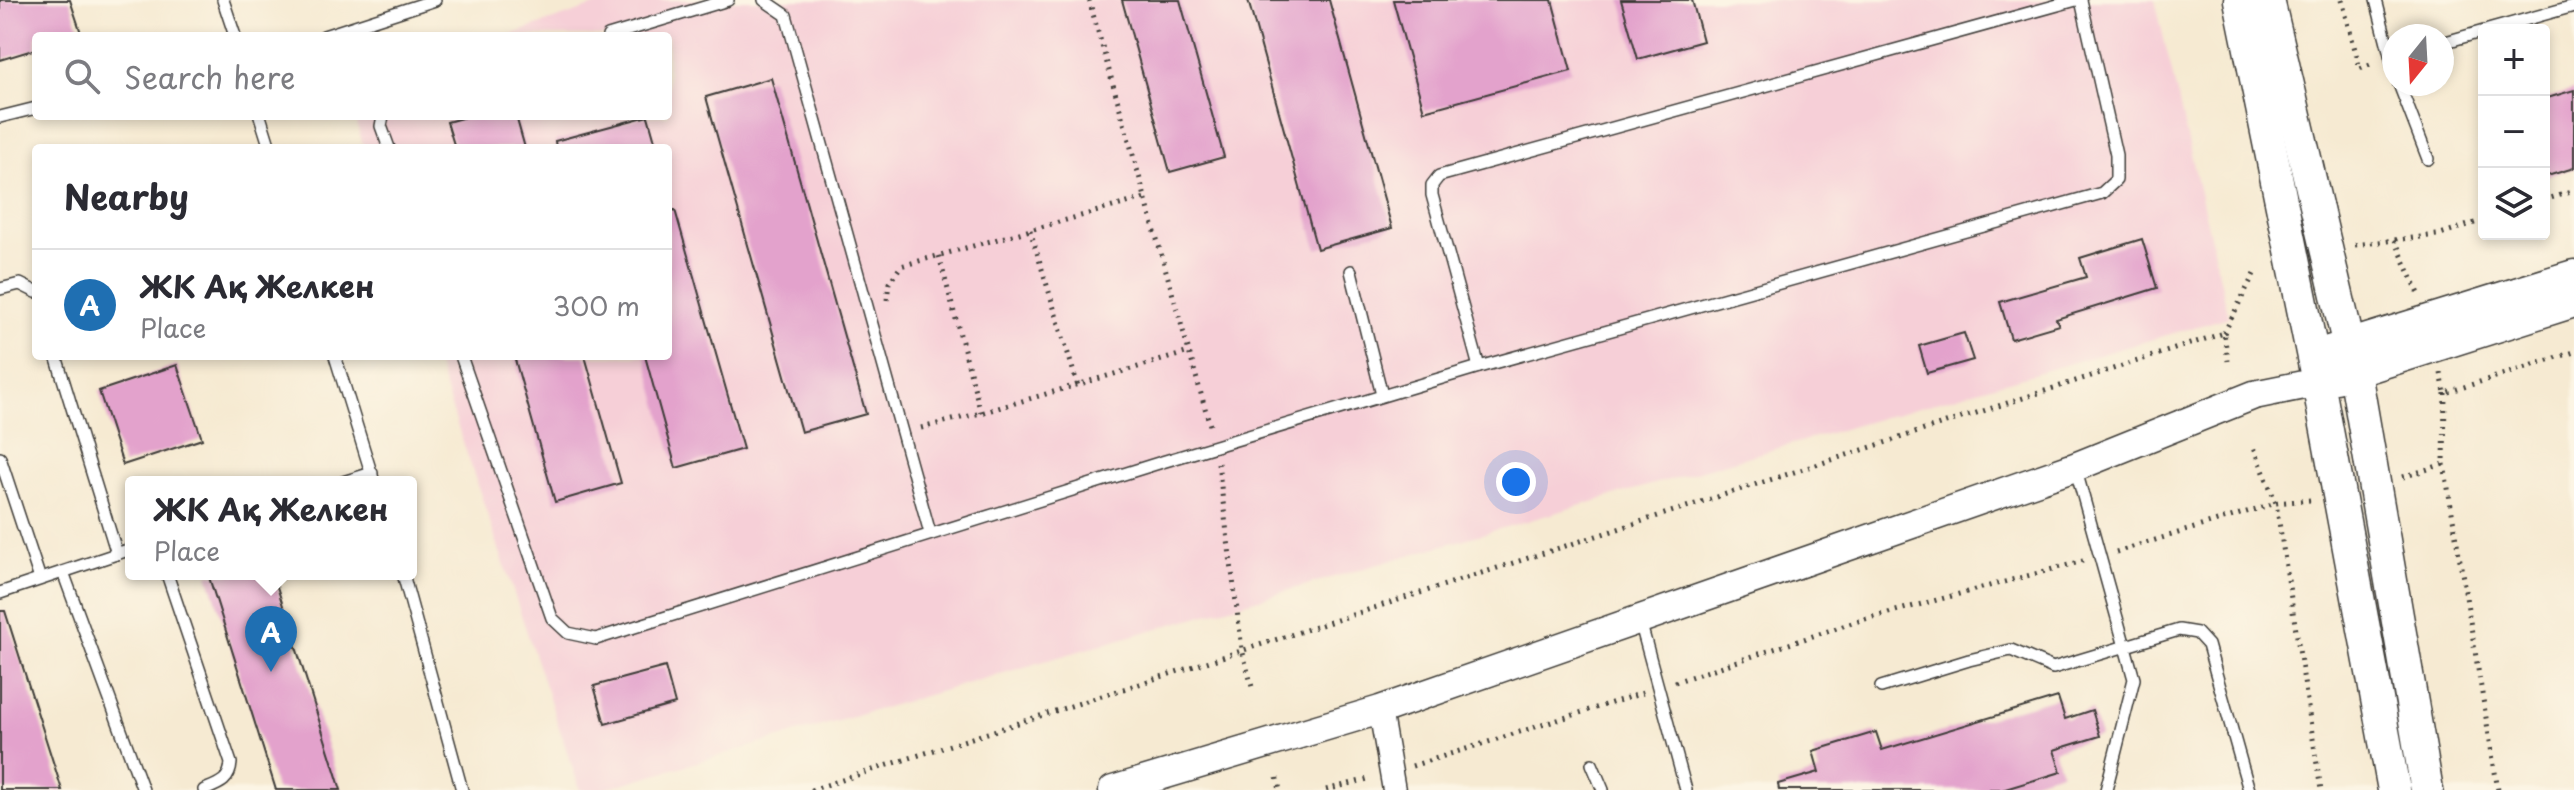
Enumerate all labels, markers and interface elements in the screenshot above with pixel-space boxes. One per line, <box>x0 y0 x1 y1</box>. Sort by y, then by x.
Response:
north arrow <box>2382 24 2454 96</box>
map controls <box>2478 24 2550 240</box>
button: + <box>2478 24 2550 96</box>
search box <box>32 32 672 120</box>
icon: search <box>60 54 104 98</box>
text: Search here <box>124 54 296 99</box>
button: − <box>2478 96 2550 168</box>
button: layers <box>2478 168 2550 240</box>
text: Nearby <box>64 170 189 222</box>
text: ЖК Ақ Желкен <box>140 263 375 308</box>
text: A <box>80 286 100 325</box>
text: 300 m <box>553 286 640 325</box>
text: Place <box>140 308 206 347</box>
your location <box>1496 462 1536 502</box>
popup <box>125 476 417 580</box>
text: ЖК Ақ Желкен <box>154 486 388 531</box>
text: Place <box>154 531 220 570</box>
pin: A <box>245 606 297 672</box>

